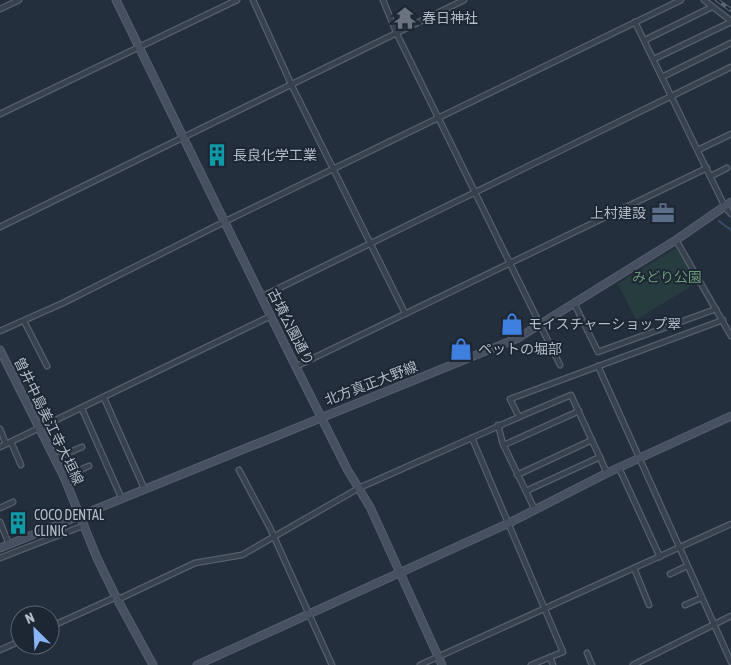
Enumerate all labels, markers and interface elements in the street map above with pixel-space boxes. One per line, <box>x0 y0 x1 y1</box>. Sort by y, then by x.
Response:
temple icon: 春日神社 <box>392 5 418 31</box>
place label: 春日神社 <box>422 10 478 26</box>
building icon: 長良化学工業 <box>204 142 230 168</box>
place label: 長良化学工業 <box>233 147 317 163</box>
office icon: 上村建設 <box>650 200 676 226</box>
place label: 上村建設 <box>590 205 646 221</box>
park label: みどり公園 <box>632 269 702 285</box>
street label: 古墳公園通り <box>265 286 317 368</box>
shop icon: モイスチャーショップ翠 <box>499 311 525 337</box>
place label: モイスチャーショップ翠 <box>528 316 681 332</box>
shop icon: ペットの堀部 <box>448 336 474 362</box>
place label: ペットの堀部 <box>478 341 562 357</box>
street label: 曽井中島美江寺大垣線 <box>11 355 87 487</box>
street label: 北方真正大野線 <box>322 358 420 408</box>
place label: COCO DENTAL CLINIC <box>34 507 105 539</box>
building icon: COCO DENTAL CLINIC <box>5 510 31 536</box>
north arrow <box>10 605 60 655</box>
text: N <box>23 609 37 627</box>

